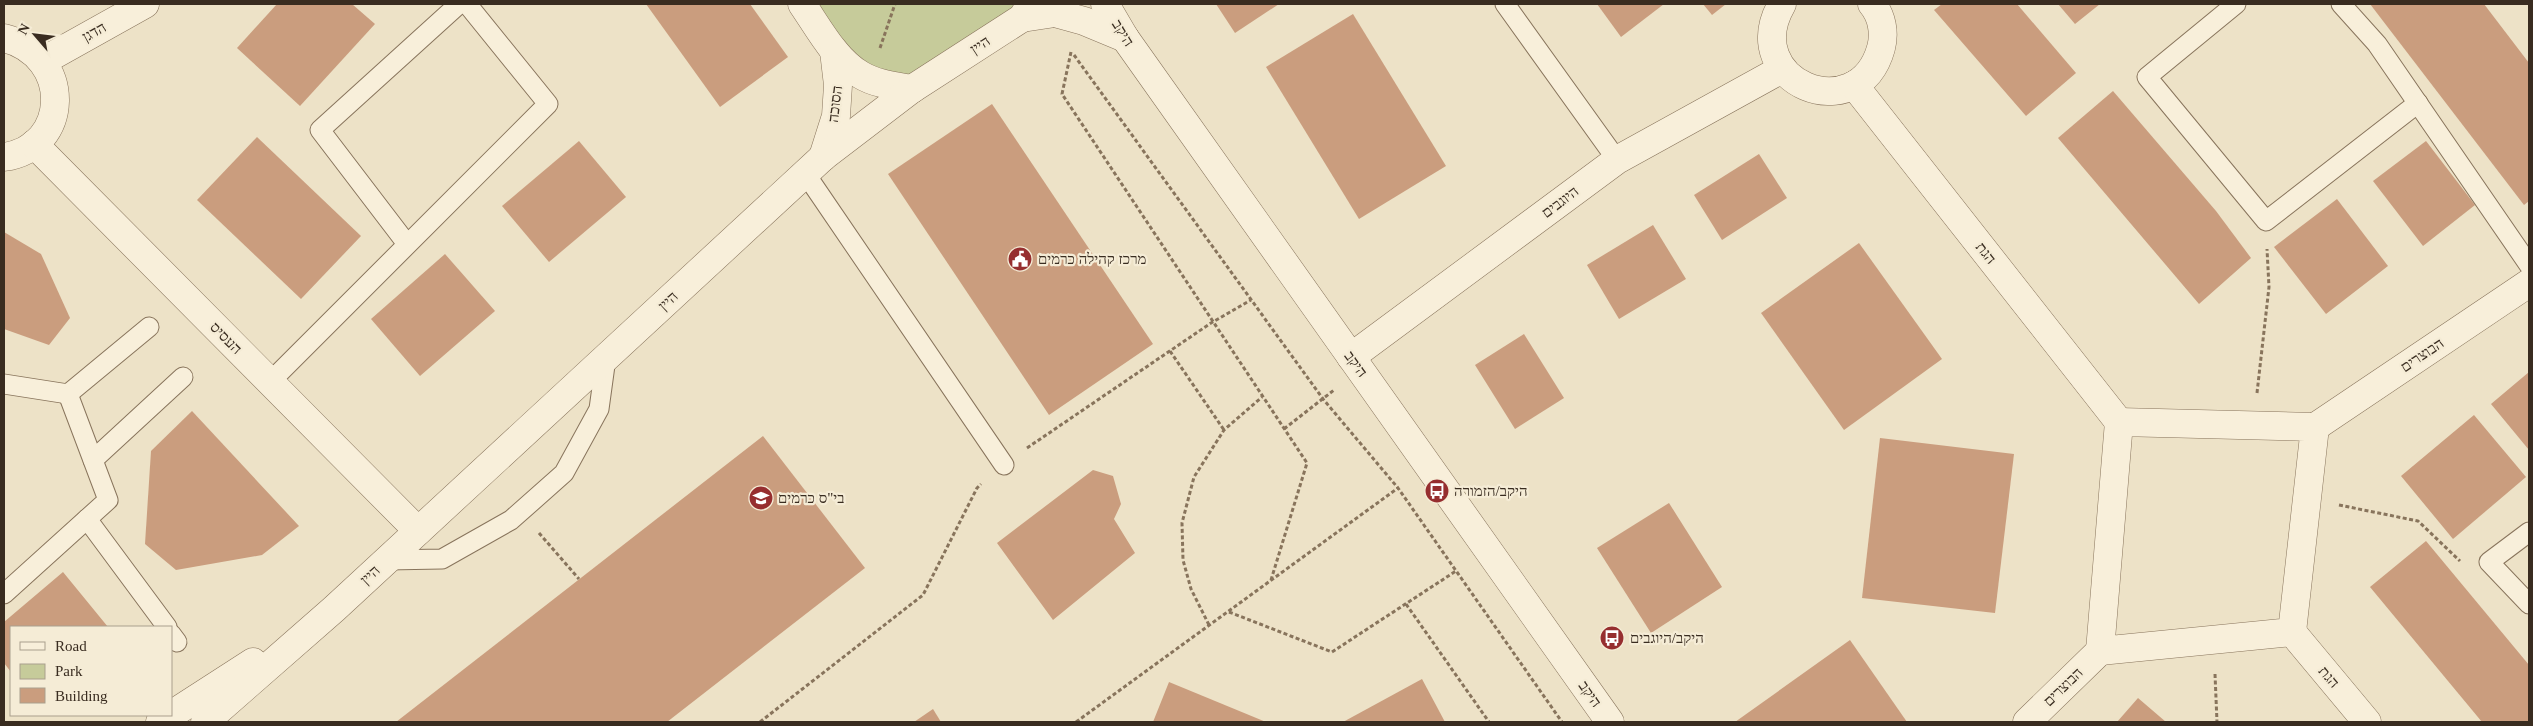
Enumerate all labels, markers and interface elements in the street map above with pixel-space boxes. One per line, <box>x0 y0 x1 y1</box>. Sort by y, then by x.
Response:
north arrow <box>10 10 60 60</box>
street label: היקב <box>1109 17 1137 49</box>
street label: הדגן <box>79 19 109 45</box>
text: N <box>15 21 33 37</box>
street label: היין <box>967 33 993 57</box>
street label: הסוכה <box>825 85 845 123</box>
street label: היוגבים <box>1538 183 1582 221</box>
street label: הגת <box>1973 239 1999 267</box>
public building icon: מרכז קהילה כרמים <box>1007 246 1033 272</box>
place label: מרכז קהילה כרמים <box>1038 251 1146 267</box>
street label: היין <box>655 288 681 314</box>
street label: העסיס <box>207 319 245 357</box>
street label: הבוצרים <box>2398 335 2446 375</box>
street label: היקב <box>1341 348 1371 380</box>
bus stop icon: היקב/הזמורה <box>1424 478 1450 504</box>
place label: היקב/הזמורה <box>1454 483 1528 499</box>
school or university icon: בי"ס כרמים <box>748 485 774 511</box>
place label: בי"ס כרמים <box>778 490 844 506</box>
street label: היין <box>357 562 383 588</box>
bus stop icon: היקב/היוגבים <box>1599 625 1625 651</box>
legend <box>10 626 172 716</box>
place label: היקב/היוגבים <box>1630 630 1704 646</box>
text: Road <box>55 638 87 654</box>
text: Park <box>55 663 83 679</box>
street label: הגת <box>2316 663 2342 691</box>
street label: הבוצרים <box>2040 664 2086 710</box>
street label: היקב <box>1575 678 1605 710</box>
text: Building <box>55 688 108 704</box>

